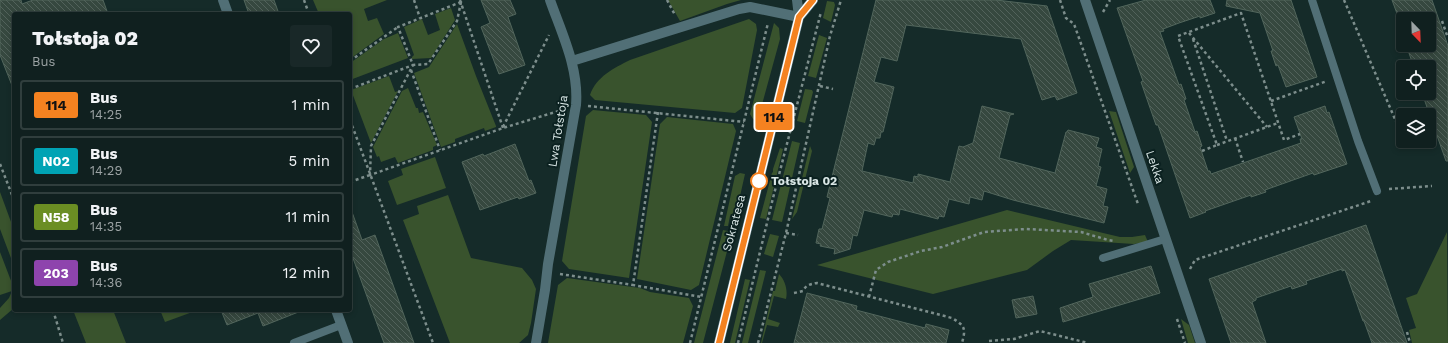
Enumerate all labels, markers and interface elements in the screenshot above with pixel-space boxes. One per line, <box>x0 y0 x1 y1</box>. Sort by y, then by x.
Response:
north arrow <box>1396 12 1436 52</box>
map controls <box>1396 12 1436 148</box>
button: heart <box>290 25 332 67</box>
text: Tołstoja 02 <box>32 27 138 50</box>
text: Bus <box>32 54 55 69</box>
button: locate <box>1396 60 1436 100</box>
text: Bus <box>90 89 118 107</box>
street label: Lwa Tołstoja <box>545 94 571 168</box>
text: 1 min <box>291 96 330 114</box>
text: 114 <box>45 97 67 113</box>
line badge: 114 <box>751 104 797 130</box>
text: 14:25 <box>90 107 122 122</box>
button: layers <box>1396 108 1436 148</box>
text: 114 <box>763 109 785 125</box>
text: Bus <box>90 145 118 163</box>
street label: Lekka <box>1143 149 1167 186</box>
text: 5 min <box>289 152 330 170</box>
text: N02 <box>42 153 70 169</box>
text: 14:29 <box>90 163 122 178</box>
marker: Tołstoja 02 <box>750 172 768 190</box>
place label: Tołstoja 02 <box>771 174 837 188</box>
street label: Sokratesa <box>720 193 748 253</box>
text: Bus <box>90 201 118 219</box>
text: 11 min <box>286 208 330 226</box>
text: N58 <box>42 209 70 225</box>
text: 14:35 <box>90 219 122 234</box>
text: Bus <box>90 257 118 275</box>
text: 12 min <box>283 264 330 282</box>
text: 203 <box>43 265 69 281</box>
text: 14:36 <box>90 275 122 290</box>

